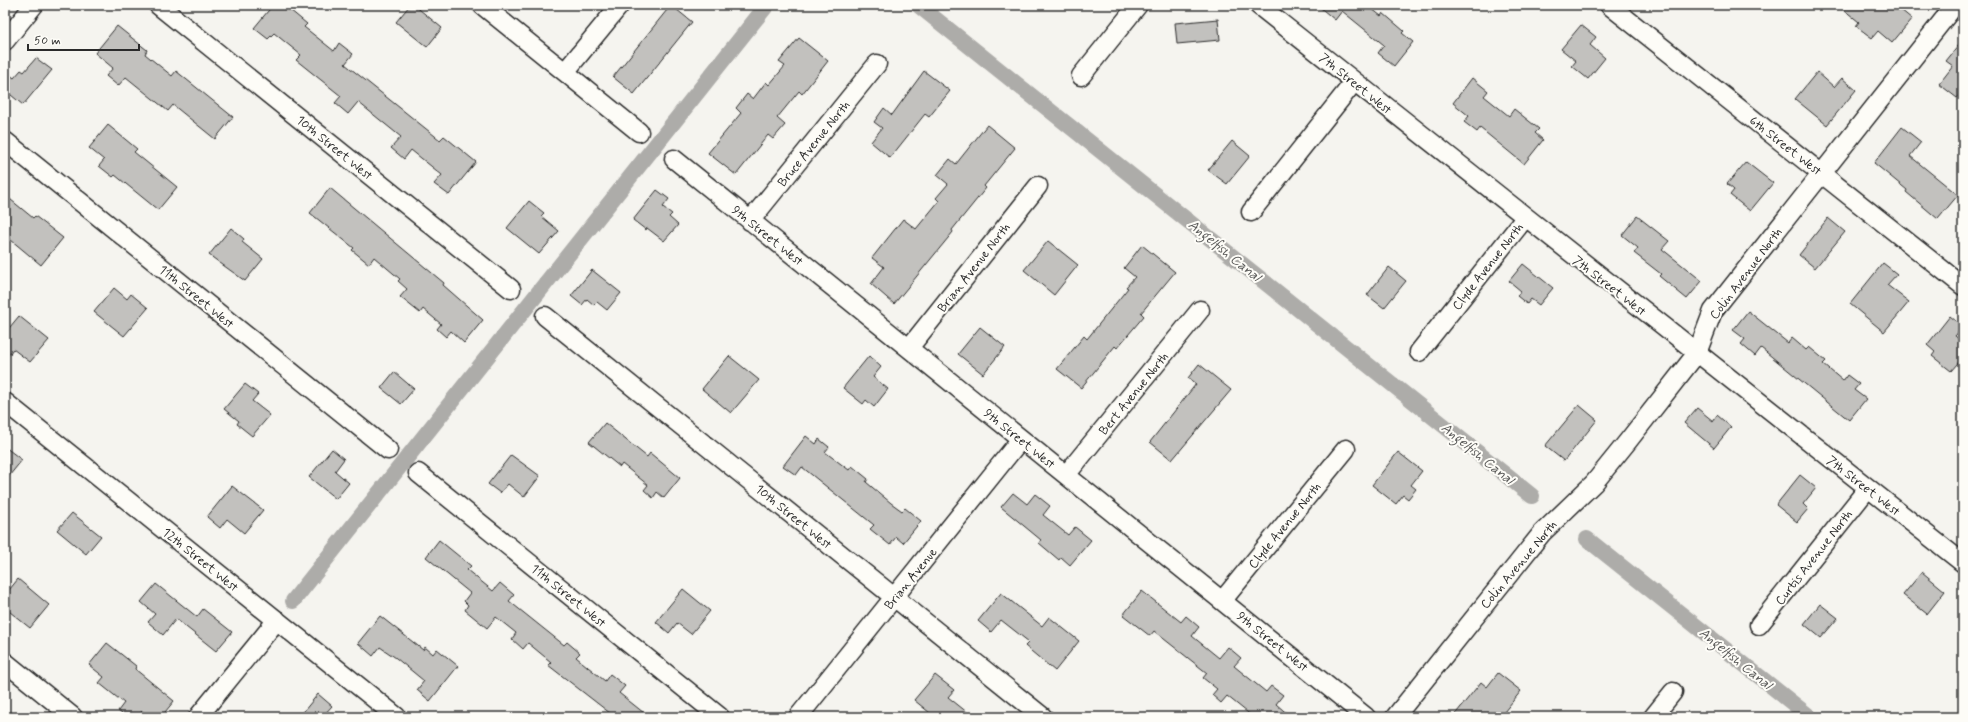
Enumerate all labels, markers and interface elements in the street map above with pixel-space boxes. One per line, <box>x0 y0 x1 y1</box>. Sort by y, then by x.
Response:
scale bar <box>28 26 139 52</box>
text: 50 m <box>34 33 61 49</box>
street label: 7th Street West <box>1315 50 1395 119</box>
street label: Bruce Avenue North <box>774 97 854 191</box>
street label: 10th Street West <box>292 112 376 184</box>
street label: 6th Street West <box>1745 113 1825 180</box>
street label: 9th Street West <box>728 202 806 270</box>
water label: Angelfish Canal <box>1183 216 1266 289</box>
street label: Brian Avenue North <box>934 220 1014 316</box>
street label: Clyde Avenue North <box>1449 220 1528 314</box>
street label: Colin Avenue North <box>1706 225 1786 323</box>
street label: 7th Street West <box>1569 252 1649 320</box>
street label: 11th Street West <box>155 262 237 333</box>
street label: Bert Avenue North <box>1095 349 1173 439</box>
street label: 9th Street West <box>980 405 1058 473</box>
water label: Angelfish Canal <box>1436 419 1519 492</box>
street label: 7th Street West <box>1823 452 1903 520</box>
street label: Clyde Avenue North <box>1245 479 1325 573</box>
street label: 10th Street West <box>751 481 835 553</box>
street label: Curtis Avenue North <box>1772 507 1857 609</box>
street label: Colin Avenue North <box>1477 517 1561 613</box>
street label: 12th Street West <box>158 524 242 596</box>
street label: Brian Avenue <box>881 544 941 613</box>
street label: 11th Street West <box>527 561 609 632</box>
street label: 9th Street West <box>1233 608 1311 676</box>
water label: Angelfish Canal <box>1694 624 1777 697</box>

